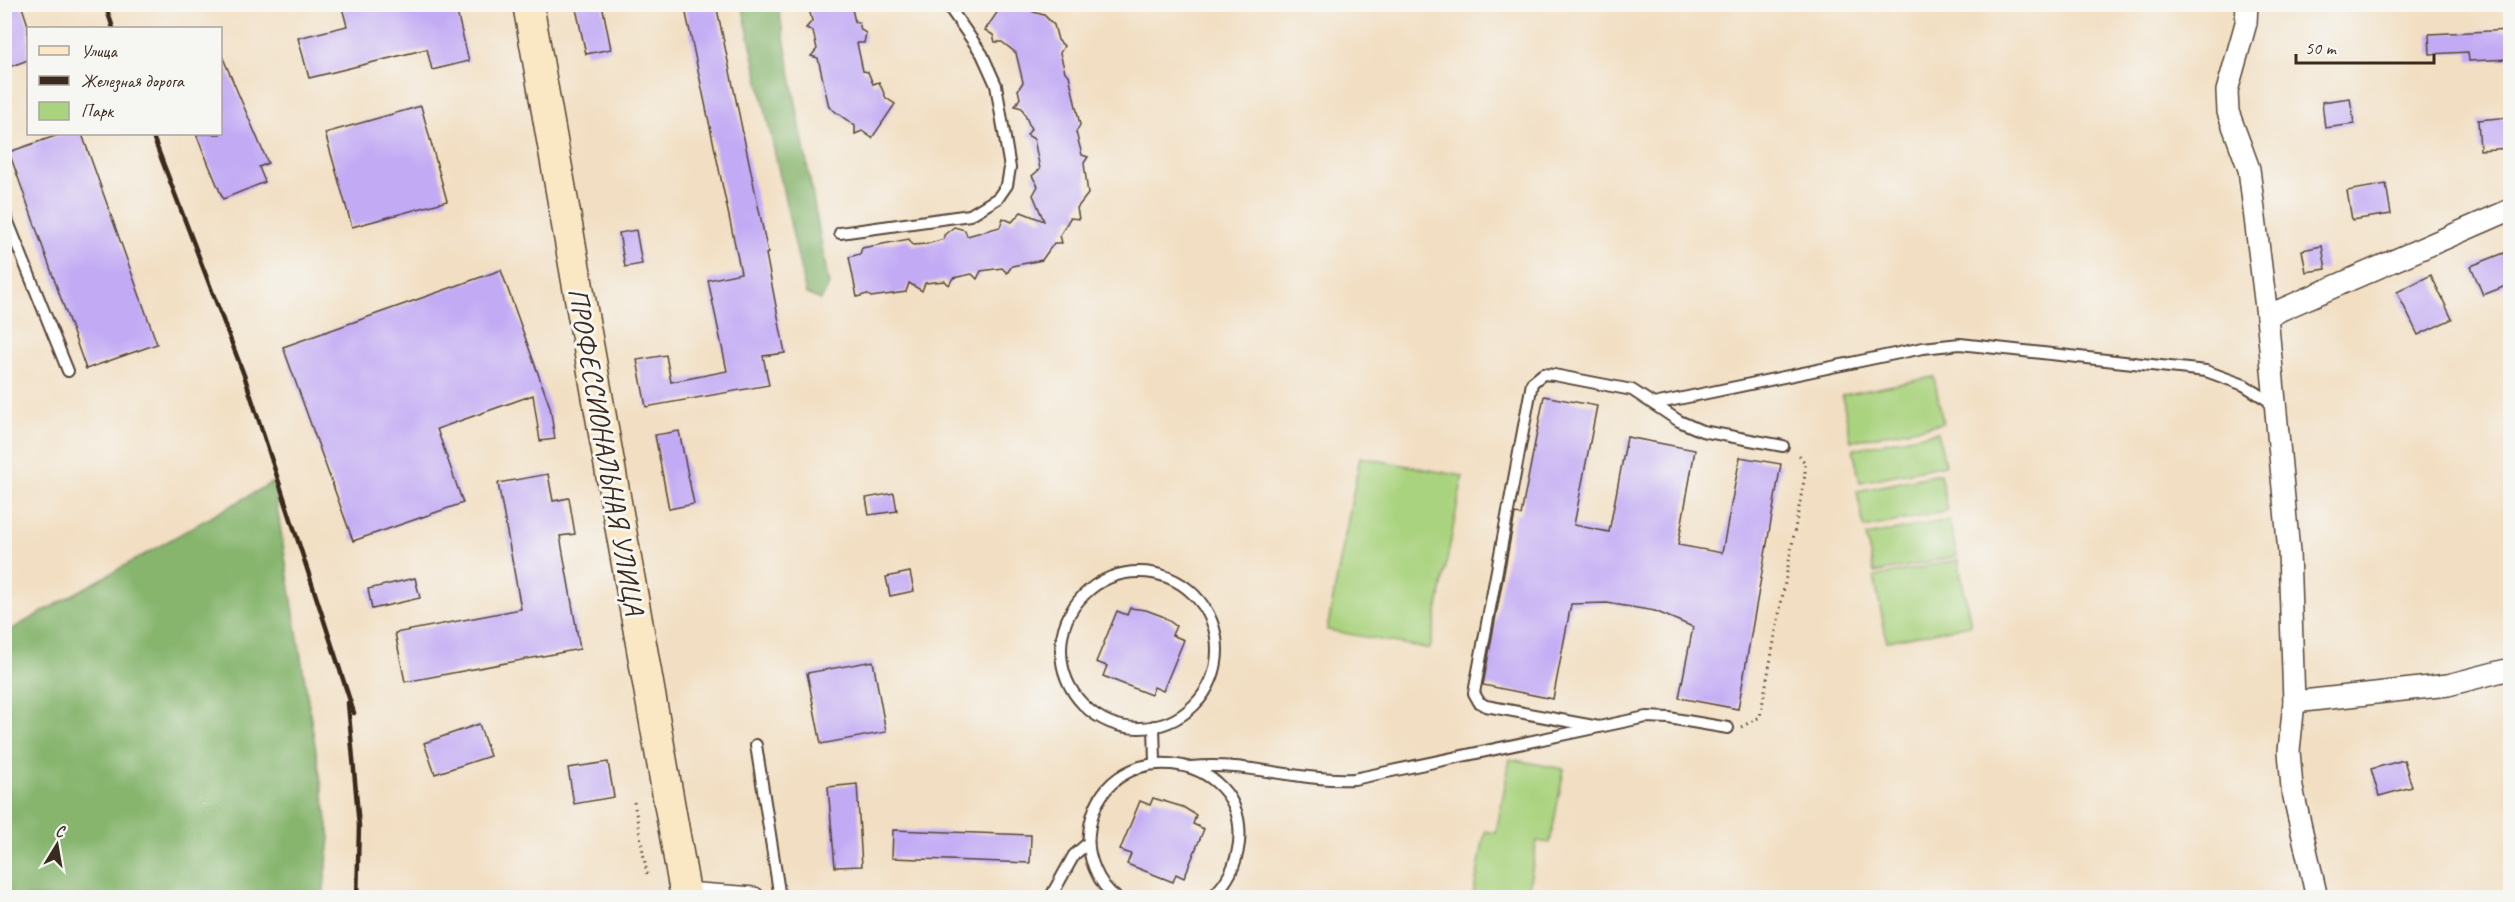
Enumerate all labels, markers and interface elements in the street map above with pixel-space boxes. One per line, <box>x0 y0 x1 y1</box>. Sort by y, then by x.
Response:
legend <box>27 27 222 135</box>
scale bar <box>2296 27 2434 65</box>
text: 50 m <box>2305 37 2338 59</box>
text: Улица <box>81 40 118 62</box>
text: Железная дорога <box>81 70 185 93</box>
text: Парк <box>81 100 115 122</box>
street label: ПРОФЕССИОНАЛЬНАЯ УЛИЦА <box>561 285 653 619</box>
north arrow <box>27 815 87 875</box>
text: С <box>54 821 68 842</box>

